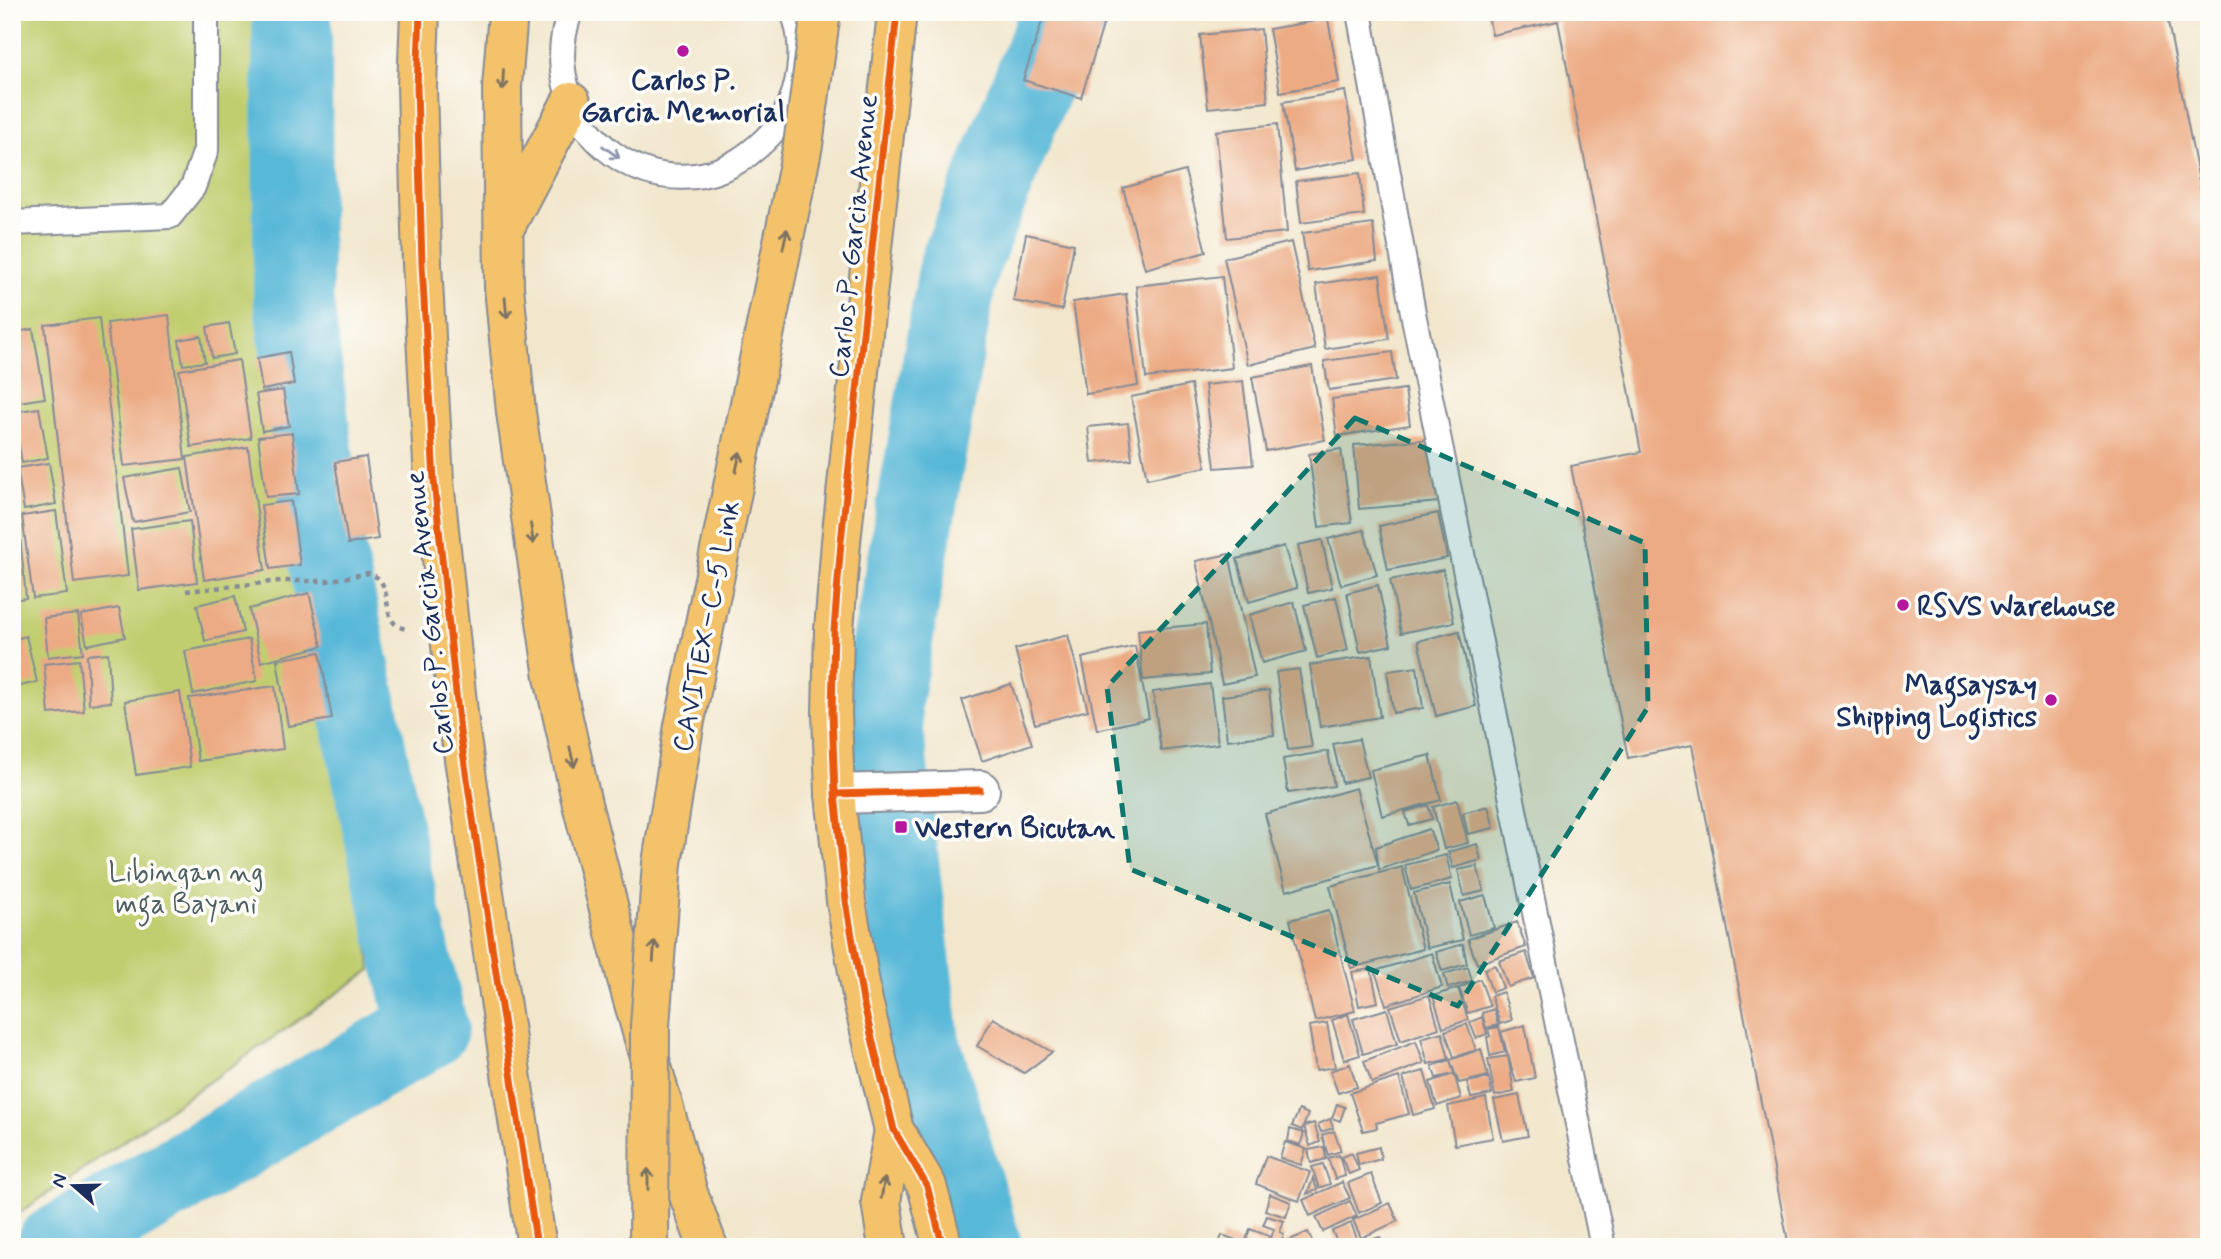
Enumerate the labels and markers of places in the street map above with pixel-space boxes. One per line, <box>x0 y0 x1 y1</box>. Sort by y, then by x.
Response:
marker: Carlos P. Garcia Memorial <box>675 43 691 59</box>
place label: Carlos P. Garcia Memorial <box>581 63 785 132</box>
place label: RSVS Warehouse <box>1917 589 2116 626</box>
marker: RSVS Warehouse <box>1895 597 1911 613</box>
place label: Magsaysay Shipping Logistics <box>1836 668 2037 740</box>
marker: Magsaysay Shipping Logistics <box>2043 692 2059 708</box>
place label: Western Bicutan <box>915 811 1116 848</box>
marker: Western Bicutan <box>893 819 909 835</box>

